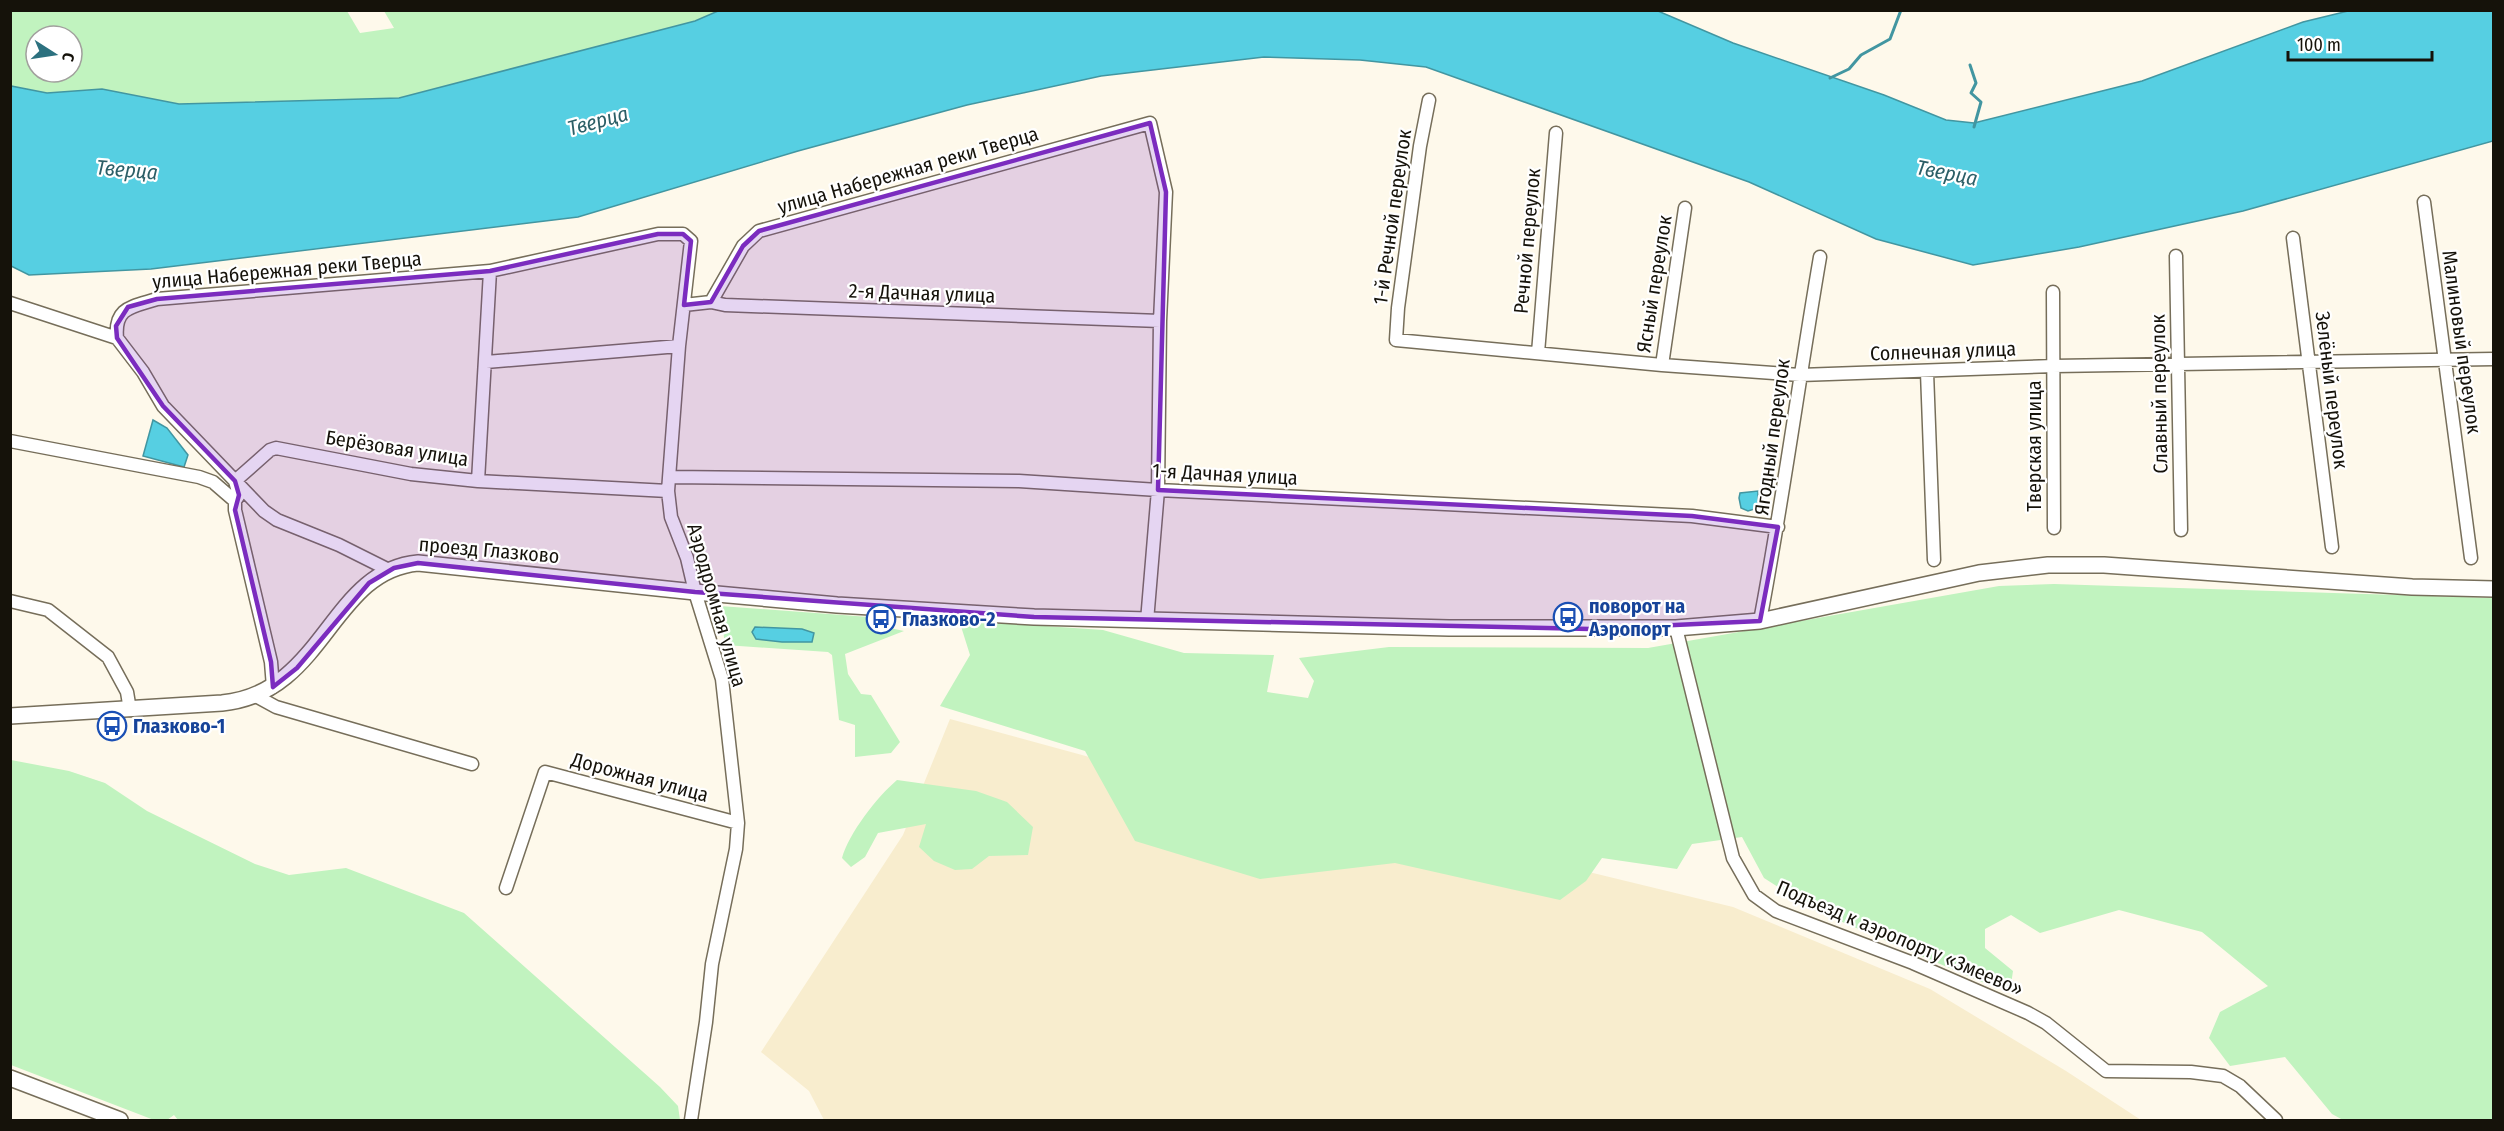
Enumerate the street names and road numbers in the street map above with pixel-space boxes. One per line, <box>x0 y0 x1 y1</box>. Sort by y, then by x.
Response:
street label: улица Набережная реки Тверца <box>775 121 1041 219</box>
street label: 1-й Речной переулок <box>1368 127 1416 306</box>
street label: Речной переулок <box>1509 167 1545 315</box>
street label: Ясный переулок <box>1631 213 1677 354</box>
street label: улица Набережная реки Тверца <box>151 246 423 294</box>
street label: Малиновый переулок <box>2437 249 2487 436</box>
street label: 2-я Дачная улица <box>848 278 996 308</box>
street label: Зелёный переулок <box>2310 310 2354 471</box>
street label: Славный переулок <box>2146 313 2172 474</box>
street label: Солнечная улица <box>1870 336 2016 366</box>
street label: Ягодный переулок <box>1749 357 1795 517</box>
street label: Тверская улица <box>2022 380 2046 512</box>
street label: Берёзовая улица <box>324 425 470 471</box>
street label: 1-я Дачная улица <box>1152 458 1298 490</box>
street label: Аэродромная улица <box>682 521 752 689</box>
street label: проезд Глазково <box>418 532 560 568</box>
street label: Дорожная улица <box>568 747 711 807</box>
street label: Подъезд к аэропорту «Змеево» <box>1773 875 2027 1001</box>

